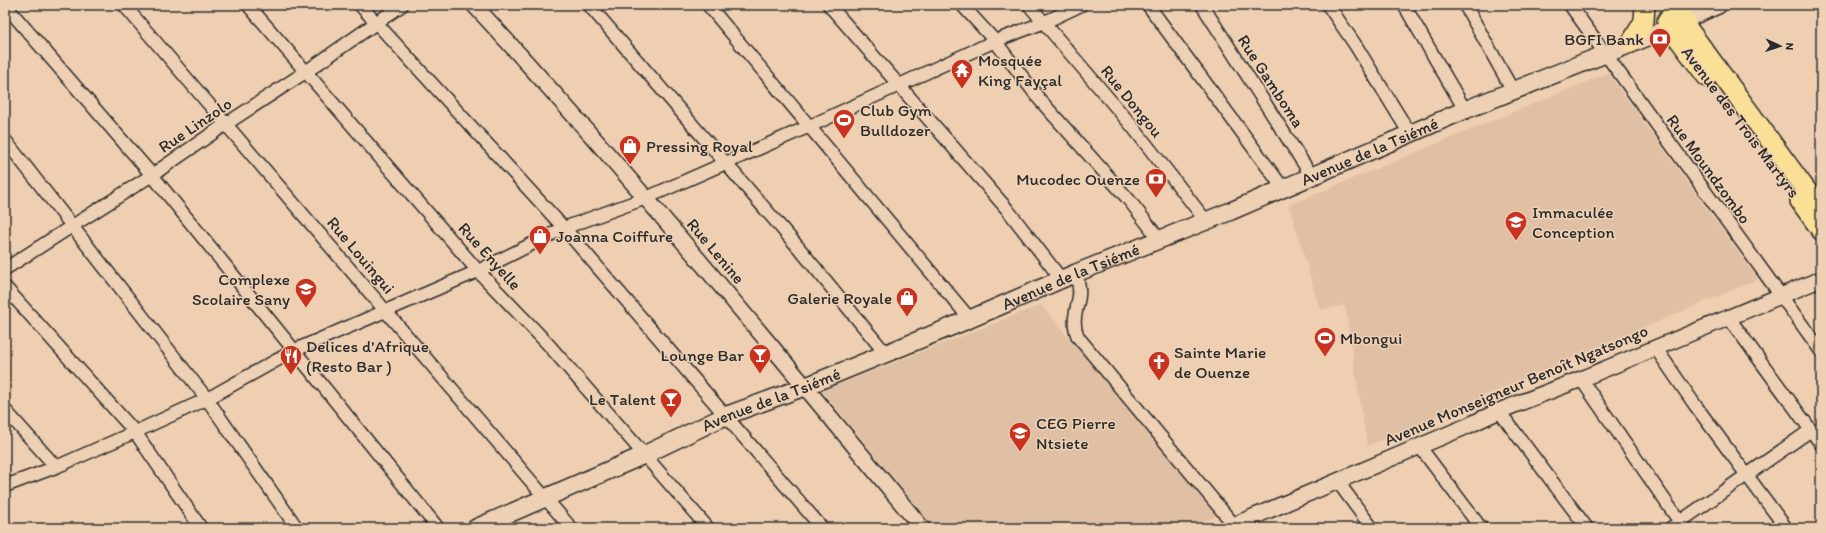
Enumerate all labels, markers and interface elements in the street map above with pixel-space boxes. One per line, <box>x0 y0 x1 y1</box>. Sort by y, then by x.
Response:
bank icon: BGFI Bank <box>1647 26 1673 59</box>
north arrow <box>1760 26 1800 66</box>
place label: BGFI Bank <box>1564 29 1644 49</box>
street label: Rue Gamboma <box>1234 31 1308 131</box>
street label: Avenue des Trois Martyrs <box>1678 42 1804 202</box>
text: N <box>1783 42 1796 51</box>
place label: Mosquée King Fayçal <box>978 50 1062 90</box>
temple icon: Mosquée King Fayçal <box>949 57 975 90</box>
street label: Rue Dongou <box>1097 61 1167 141</box>
street label: Rue Linzolo <box>155 93 235 157</box>
place label: Club Gym Bulldozer <box>860 100 932 140</box>
sports icon: Club Gym Bulldozer <box>831 107 857 140</box>
street label: Rue Moundzombo <box>1663 110 1755 228</box>
street label: Avenue de la Tsiémé <box>1298 113 1441 190</box>
shop icon: Pressing Royal <box>617 133 643 166</box>
place label: Pressing Royal <box>646 136 753 156</box>
bank icon: Mucodec Ouenze <box>1143 166 1169 199</box>
place label: Mucodec Ouenze <box>1016 169 1140 189</box>
place label: Immaculée Conception <box>1532 202 1615 242</box>
school or university icon: Immaculée Conception <box>1503 209 1529 242</box>
street label: Rue Louingui <box>323 212 399 298</box>
street label: Rue Lenine <box>683 214 749 288</box>
street label: Rue Enyelle <box>454 218 526 294</box>
shop icon: Joanna Coiffure <box>527 223 553 256</box>
place label: Joanna Coiffure <box>556 226 673 246</box>
street label: Avenue de la Tsiémé <box>999 239 1142 314</box>
place label: Complexe Scolaire Sany <box>192 269 290 309</box>
school or university icon: Complexe Scolaire Sany <box>293 276 319 309</box>
shop icon: Galerie Royale <box>894 285 920 318</box>
place label: Galerie Royale <box>787 288 892 308</box>
street label: Avenue Monseigneur Benoît Ngatsongo <box>1381 320 1651 450</box>
sports icon: Mbongui <box>1312 325 1338 358</box>
place label: Mbongui <box>1340 328 1402 348</box>
place label: Delices d'Afrique (Resto Bar ) <box>306 336 429 376</box>
bar icon: Lounge Bar <box>747 342 773 375</box>
place label: Sainte Marie de Ouenze <box>1174 342 1266 382</box>
restaurant icon: Delices d'Afrique (Resto Bar ) <box>278 343 304 376</box>
place label: Lounge Bar <box>661 345 744 365</box>
church icon: Sainte Marie de Ouenze <box>1146 349 1172 382</box>
street label: Avenue de la Tsiémé <box>698 363 843 436</box>
bar icon: Le Talent <box>658 386 684 419</box>
place label: Le Talent <box>589 389 656 409</box>
place label: CEG Pierre Ntsiete <box>1036 413 1116 453</box>
school or university icon: CEG Pierre Ntsiete <box>1007 420 1033 453</box>

